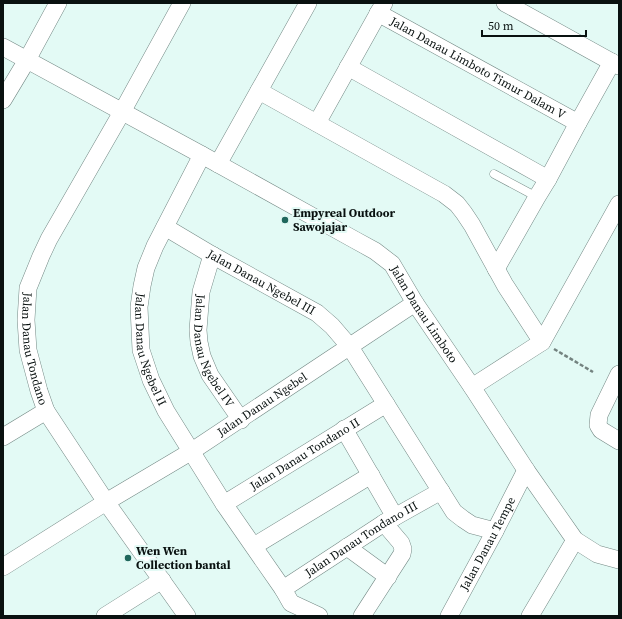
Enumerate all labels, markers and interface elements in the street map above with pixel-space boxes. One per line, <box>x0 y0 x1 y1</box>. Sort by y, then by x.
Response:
scale bar <box>482 12 586 38</box>
street label: Jalan Danau Limboto Timur Dalam V <box>387 13 568 123</box>
text: 50 m <box>488 18 514 34</box>
place label: Empyreal Outdoor Sawojajar <box>293 205 396 235</box>
marker: Empyreal Outdoor Sawojajar <box>280 215 290 225</box>
street label: Jalan Danau Ngebel III <box>203 245 318 318</box>
street label: Jalan Danau Limboto <box>386 261 462 366</box>
street label: Jalan Danau Tondano <box>18 291 51 408</box>
street label: Jalan Danau Ngebel II <box>131 291 170 409</box>
street label: Jalan Danau Ngebel IV <box>190 293 238 410</box>
street label: Jalan Danau Ngebel <box>213 369 311 441</box>
street label: Jalan Danau Tondano II <box>246 414 363 495</box>
street label: Jalan Danau Tempe <box>456 494 519 594</box>
street label: Jalan Danau Tondano III <box>301 498 421 581</box>
place label: Wen Wen Collection bantal <box>136 543 231 573</box>
marker: Wen Wen Collection bantal <box>123 553 133 563</box>

